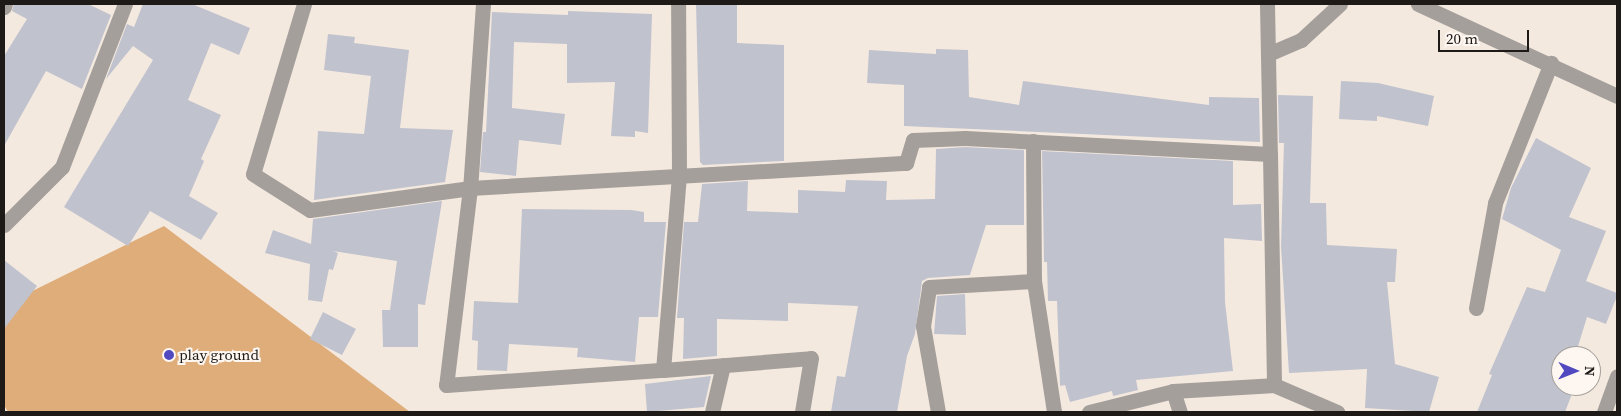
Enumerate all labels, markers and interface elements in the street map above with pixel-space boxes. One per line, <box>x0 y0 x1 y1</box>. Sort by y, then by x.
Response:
scale bar <box>1441 20 1532 52</box>
text: 20 m <box>1446 28 1478 49</box>
place label: play ground <box>179 346 259 364</box>
north arrow <box>1551 346 1601 396</box>
marker: play ground <box>163 349 175 361</box>
text: N <box>1580 366 1600 377</box>

